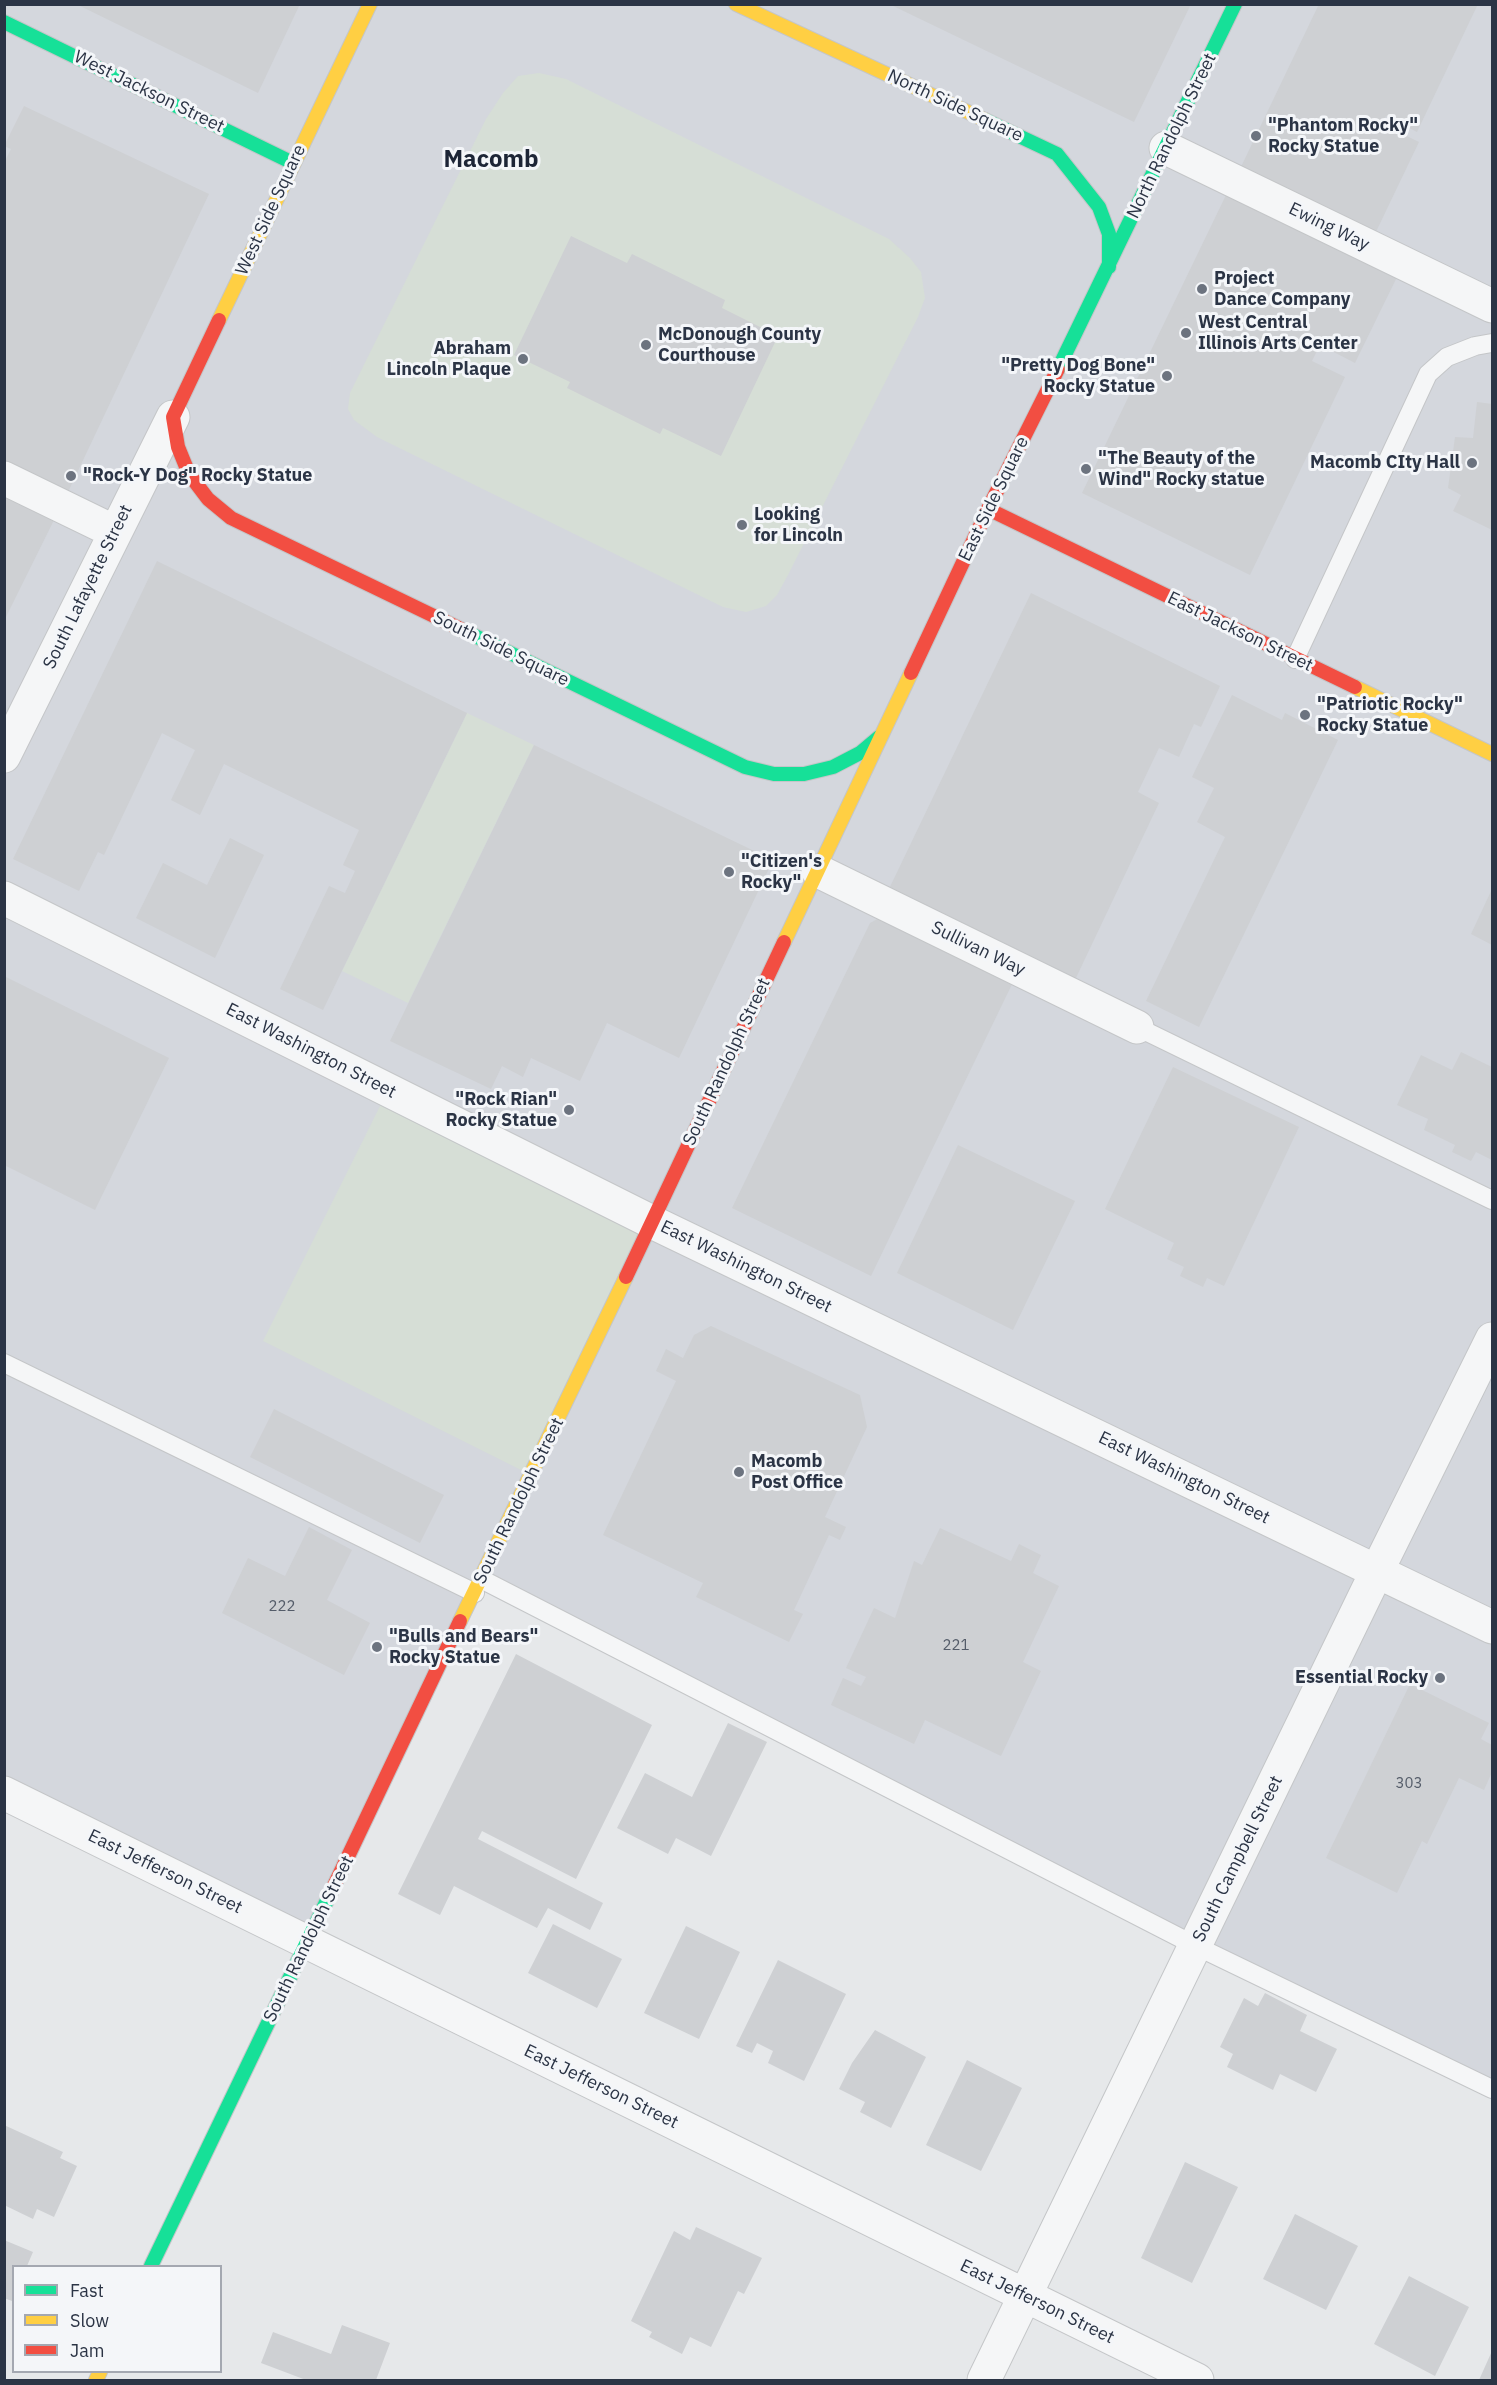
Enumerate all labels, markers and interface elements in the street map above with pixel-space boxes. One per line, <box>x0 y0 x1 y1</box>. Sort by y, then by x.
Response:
street label: West Jackson Street <box>70 46 228 138</box>
street label: North Randolph Street <box>1123 50 1221 222</box>
street label: North Side Square <box>884 65 1026 147</box>
place label: "Phantom Rocky" Rocky Statue <box>1268 115 1418 158</box>
marker: "Phantom Rocky" Rocky Statue <box>1249 129 1263 143</box>
street label: West Side Square <box>231 141 311 279</box>
district label: Macomb <box>443 146 539 174</box>
street label: Ewing Way <box>1285 198 1373 256</box>
place label: Project Dance Company <box>1214 268 1350 310</box>
marker: Project Dance Company <box>1195 282 1209 296</box>
place label: West Central Illinois Arts Center <box>1198 312 1358 354</box>
place label: McDonough County Courthouse <box>658 324 821 366</box>
marker: West Central Illinois Arts Center <box>1179 326 1193 340</box>
place label: Abraham Lincoln Plaque <box>386 338 511 380</box>
marker: McDonough County Courthouse <box>639 338 653 352</box>
marker: Abraham Lincoln Plaque <box>516 352 530 366</box>
place label: "Pretty Dog Bone" Rocky Statue <box>1001 355 1155 398</box>
marker: "Pretty Dog Bone" Rocky Statue <box>1160 369 1174 383</box>
street label: East Side Square <box>954 433 1034 565</box>
place label: "The Beauty of the Wind" Rocky statue <box>1098 448 1265 490</box>
place label: Macomb CIty Hall <box>1310 452 1460 474</box>
marker: Macomb CIty Hall <box>1465 456 1479 470</box>
marker: "The Beauty of the Wind" Rocky statue <box>1079 462 1093 476</box>
place label: "Rock-Y Dog" Rocky Statue <box>83 465 312 487</box>
marker: "Rock-Y Dog" Rocky Statue <box>64 469 78 483</box>
street label: South Lafayette Street <box>39 501 137 673</box>
place label: Looking for Lincoln <box>754 504 843 546</box>
marker: Looking for Lincoln <box>735 518 749 532</box>
street label: East Jackson Street <box>1164 587 1316 677</box>
street label: South Side Square <box>430 607 572 691</box>
place label: "Patriotic Rocky" Rocky Statue <box>1317 694 1463 736</box>
marker: "Patriotic Rocky" Rocky Statue <box>1298 708 1312 722</box>
place label: "Citizen's Rocky" <box>741 851 822 894</box>
marker: "Citizen's Rocky" <box>722 865 736 879</box>
street label: Sullivan Way <box>927 917 1029 981</box>
street label: South Randolph Street <box>679 975 775 1149</box>
street label: East Washington Street <box>222 999 400 1103</box>
place label: "Rock Rian" Rocky Statue <box>446 1089 557 1132</box>
marker: "Rock Rian" Rocky Statue <box>562 1103 576 1117</box>
street label: East Washington Street <box>657 1216 835 1318</box>
street label: South Randolph Street <box>469 1414 569 1588</box>
street label: East Washington Street <box>1095 1427 1273 1529</box>
place label: Macomb Post Office <box>751 1451 843 1494</box>
marker: Macomb Post Office <box>732 1465 746 1479</box>
house number: 222 <box>269 1598 295 1616</box>
place label: "Bulls and Bears" Rocky Statue <box>389 1626 538 1668</box>
house number: 221 <box>943 1637 969 1655</box>
marker: "Bulls and Bears" Rocky Statue <box>370 1640 384 1654</box>
place label: Essential Rocky <box>1295 1667 1428 1689</box>
marker: Essential Rocky <box>1433 1671 1447 1685</box>
street label: South Campbell Street <box>1188 1772 1288 1946</box>
house number: 303 <box>1396 1775 1422 1793</box>
street label: East Jefferson Street <box>84 1825 246 1919</box>
street label: South Randolph Street <box>259 1852 359 2026</box>
street label: East Jefferson Street <box>520 2040 682 2134</box>
street label: East Jefferson Street <box>956 2255 1118 2349</box>
legend <box>12 2265 222 2373</box>
text: Fast <box>70 2279 104 2302</box>
text: Slow <box>70 2309 109 2332</box>
text: Jam <box>70 2339 105 2362</box>

